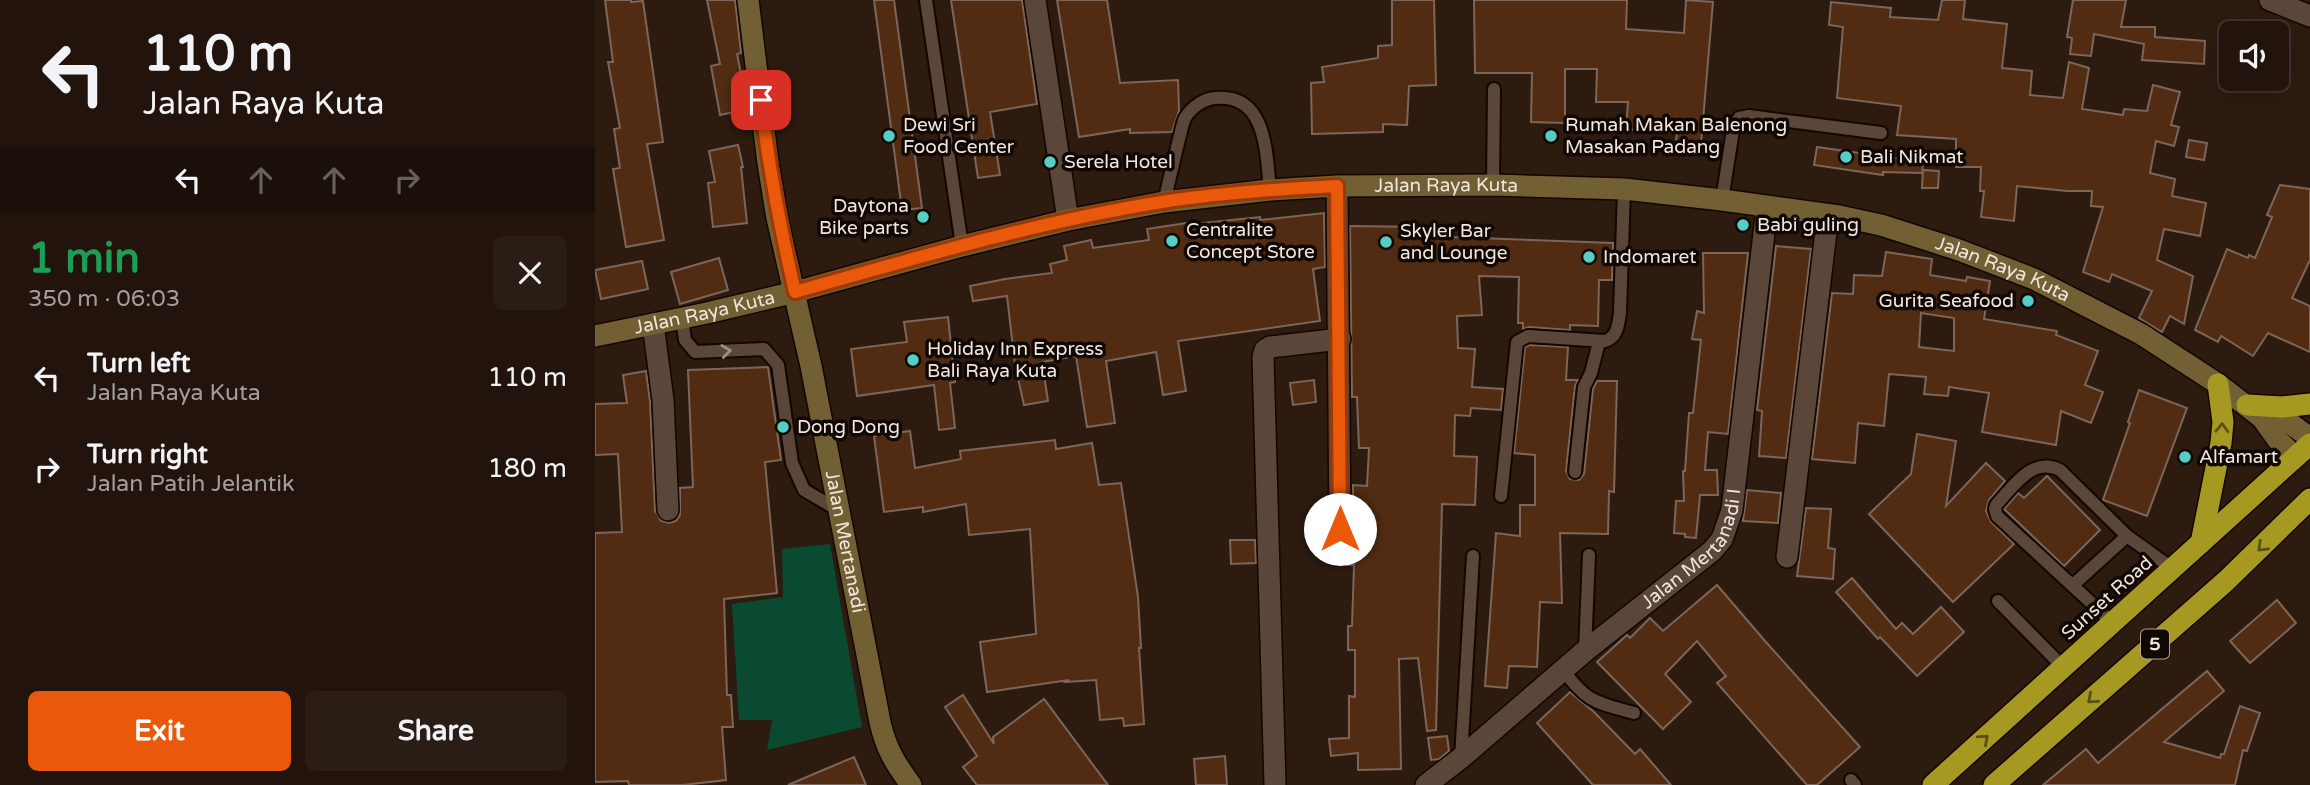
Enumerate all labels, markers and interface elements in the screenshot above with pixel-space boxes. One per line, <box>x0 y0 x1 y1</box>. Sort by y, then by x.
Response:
map controls <box>2219 21 2289 91</box>
button: sound <box>2219 21 2289 91</box>
text: 110 m <box>143 25 293 84</box>
icon: left <box>28 28 119 119</box>
pin <box>731 70 791 130</box>
icon: arrive <box>742 81 780 119</box>
text: Jalan Raya Kuta <box>143 85 385 123</box>
place label: Dewi Sri Food Center <box>903 114 1015 158</box>
place label: Rumah Makan Balenong Masakan Padang <box>1565 114 1787 158</box>
marker: Dewi Sri Food Center <box>881 128 897 144</box>
marker: Rumah Makan Balenong Masakan Padang <box>1543 128 1559 144</box>
place label: Bali Nikmat <box>1860 146 1964 168</box>
marker: Bali Nikmat <box>1838 149 1854 165</box>
place label: Serela Hotel <box>1064 151 1173 173</box>
marker: Serela Hotel <box>1042 154 1058 170</box>
icon: left <box>169 161 207 199</box>
icon: ahead <box>242 161 280 199</box>
icon: ahead <box>315 161 353 199</box>
icon: right <box>388 161 426 199</box>
street label: Jalan Raya Kuta <box>1375 174 1518 197</box>
place label: Daytona Bike parts <box>819 195 909 239</box>
marker: Daytona Bike parts <box>915 209 931 225</box>
place label: Babi guling <box>1757 214 1859 236</box>
marker: Babi guling <box>1735 217 1751 233</box>
place label: Centralite Concept Store <box>1186 219 1315 263</box>
place label: Skyler Bar and Lounge <box>1400 220 1508 264</box>
street label: Jalan Raya Kuta <box>1933 232 2074 307</box>
text: 1 min <box>28 233 140 284</box>
marker: Centralite Concept Store <box>1164 233 1180 249</box>
marker: Skyler Bar and Lounge <box>1378 234 1394 250</box>
button: close <box>493 236 567 310</box>
place label: Indomaret <box>1603 246 1696 268</box>
marker: Indomaret <box>1581 249 1597 265</box>
text: 350 m · 06:03 <box>28 285 180 313</box>
street label: Jalan Raya Kuta <box>632 286 777 339</box>
place label: Gurita Seafood <box>1878 290 2014 312</box>
marker: Gurita Seafood <box>2020 293 2036 309</box>
place label: Holiday Inn Express Bali Raya Kuta <box>927 338 1103 382</box>
one-way arrow <box>720 344 732 359</box>
text: Turn left <box>87 348 190 379</box>
marker: Holiday Inn Express Bali Raya Kuta <box>905 352 921 368</box>
icon: left <box>28 359 66 397</box>
text: 110 m <box>487 362 567 393</box>
text: Jalan Raya Kuta <box>87 379 261 407</box>
place label: Dong Dong <box>797 416 900 438</box>
marker: Dong Dong <box>775 419 791 435</box>
one-way arrow <box>2214 422 2229 433</box>
text: Turn right <box>87 439 208 470</box>
place label: Alfamart <box>2199 446 2278 468</box>
marker: Alfamart <box>2177 449 2193 465</box>
icon: right <box>28 450 66 488</box>
text: 180 m <box>487 453 567 484</box>
street label: Jalan Mertanadi <box>821 469 870 615</box>
text: Jalan Patih Jelantik <box>87 470 294 498</box>
street label: Jalan Mertanadi I <box>1637 487 1745 614</box>
position arrow <box>1303 492 1377 566</box>
one-way arrow <box>2257 539 2270 552</box>
street label: Sunset Road <box>2057 552 2157 644</box>
road number: 5 <box>2141 630 2169 658</box>
button: Exit <box>28 691 291 771</box>
button: Share <box>305 691 567 771</box>
one-way arrow <box>2088 691 2101 703</box>
one-way arrow <box>1975 735 1988 747</box>

